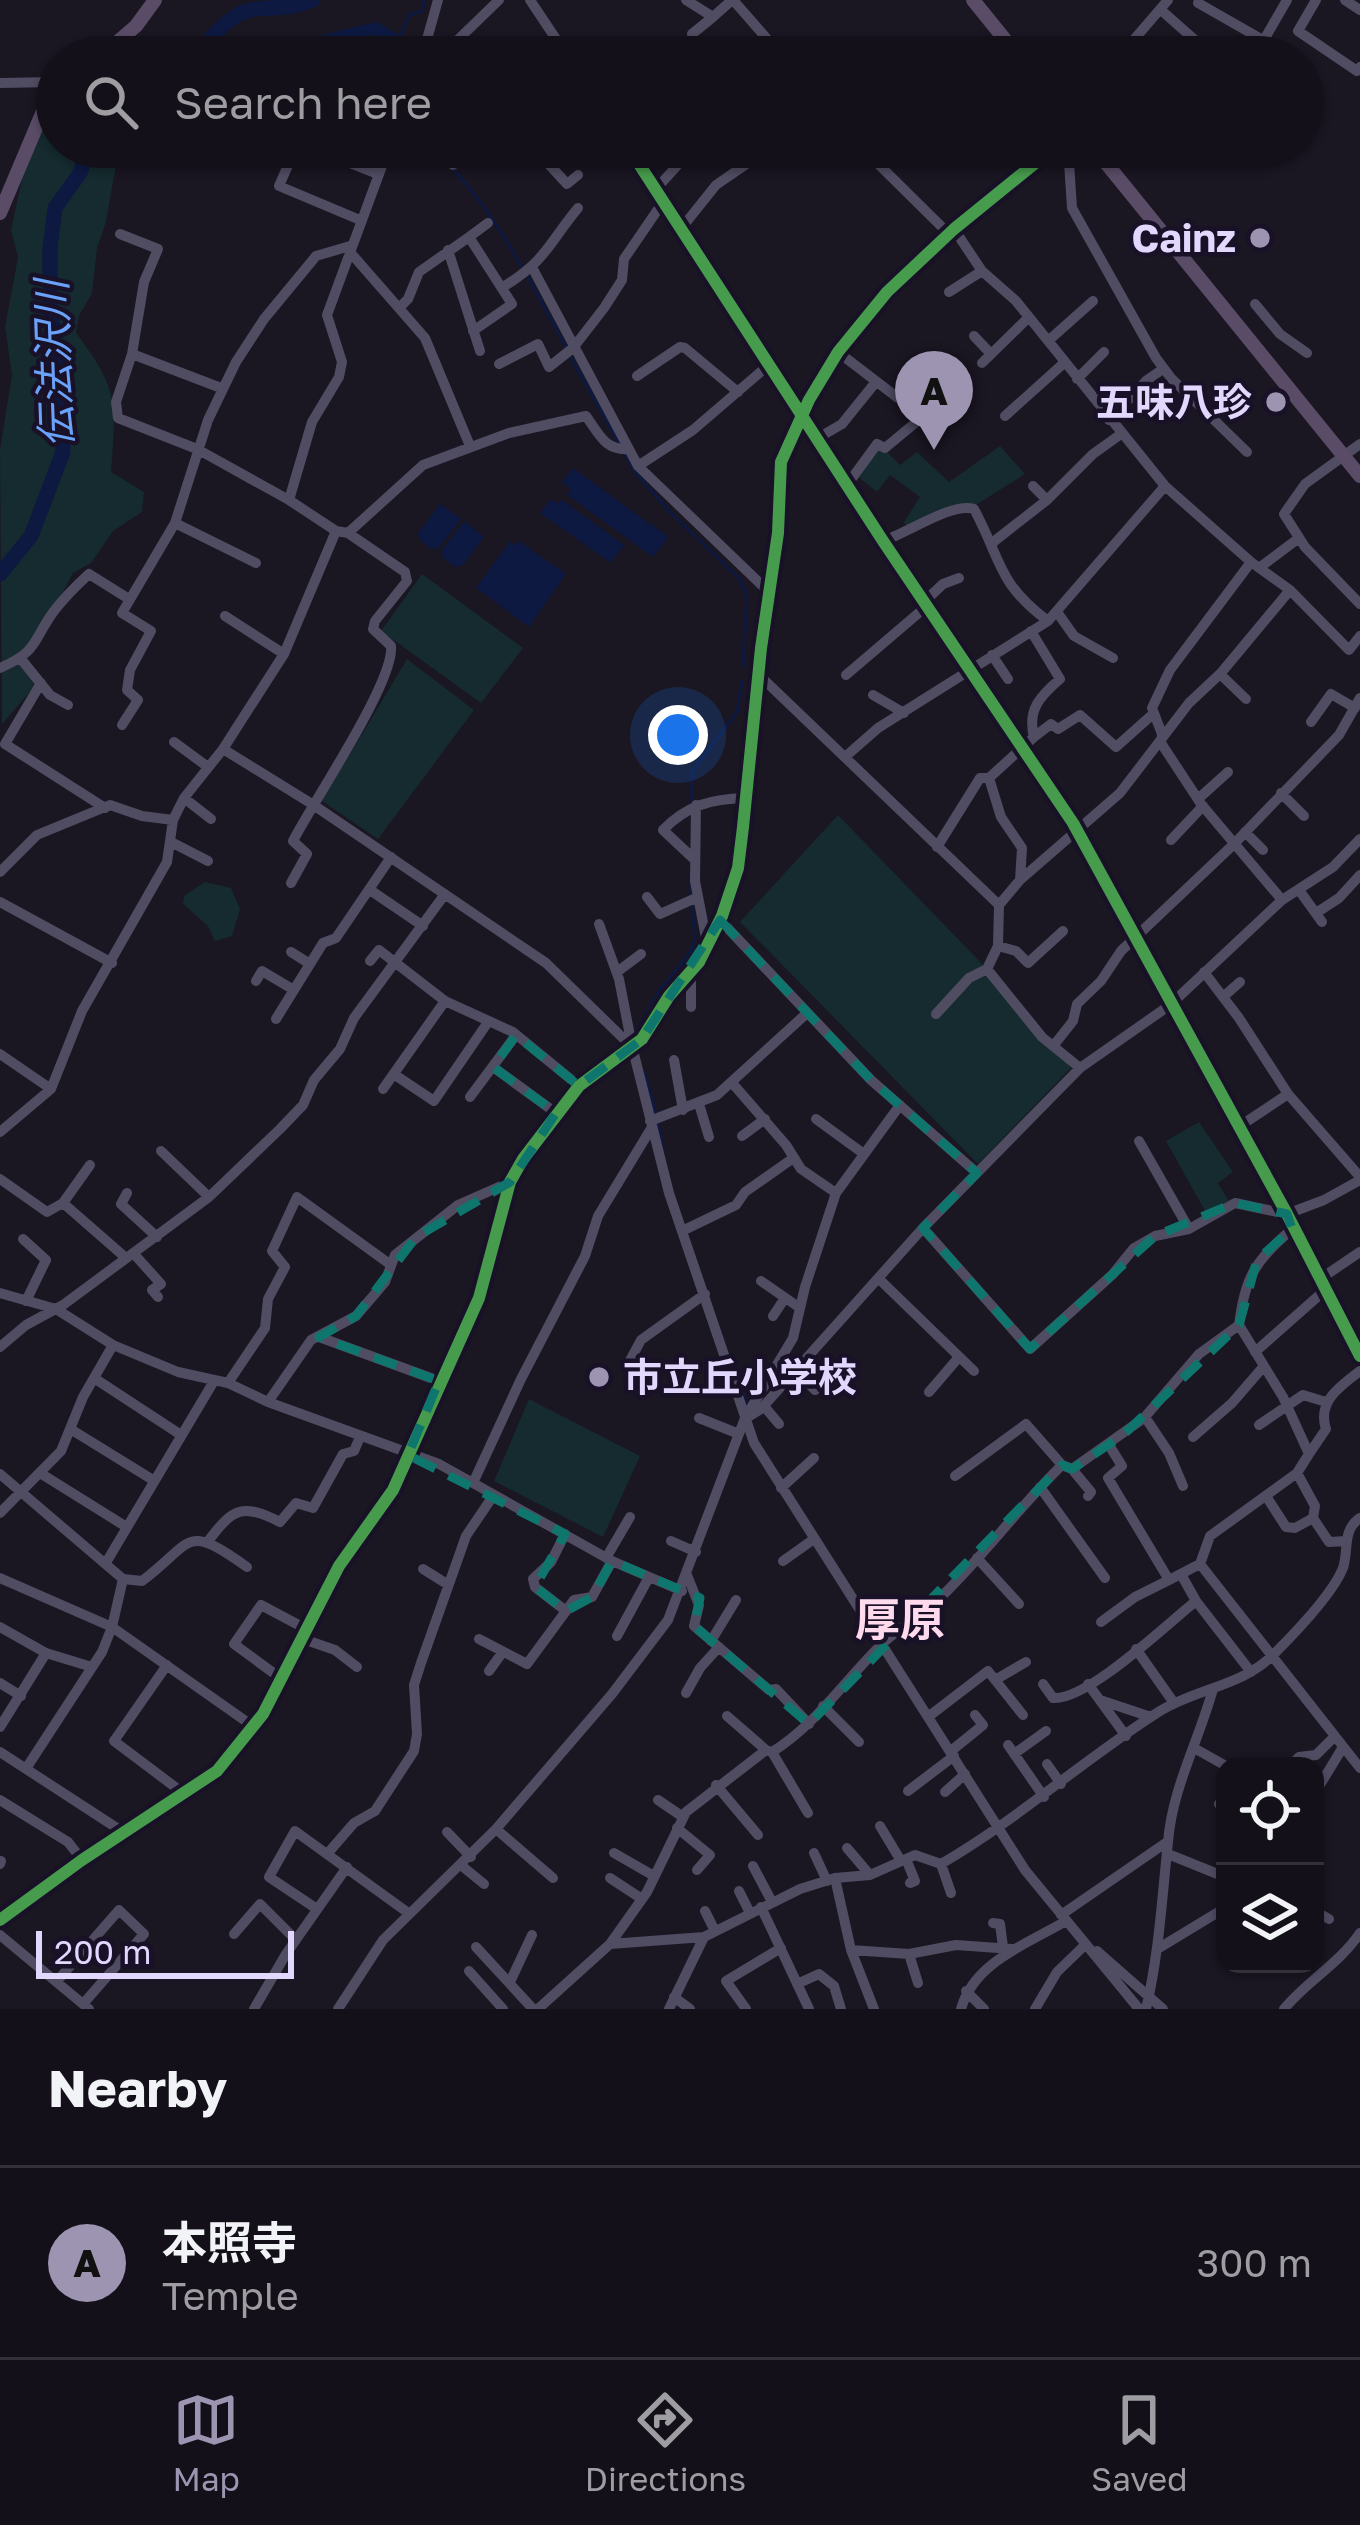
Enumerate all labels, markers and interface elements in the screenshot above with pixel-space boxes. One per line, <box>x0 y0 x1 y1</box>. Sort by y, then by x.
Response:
search box <box>36 36 1324 168</box>
icon: search <box>78 69 144 135</box>
text: Search here <box>174 75 432 129</box>
place label: Cainz <box>1132 214 1236 261</box>
marker: Cainz <box>1247 225 1273 251</box>
water label: 伝法沢川 <box>25 275 81 449</box>
pin: A <box>895 351 973 450</box>
place label: 五味八珍 <box>1096 378 1252 425</box>
marker: 五味八珍 <box>1263 389 1289 415</box>
your location <box>648 705 708 765</box>
place label: 市立丘小学校 <box>623 1353 857 1400</box>
marker: 市立丘小学校 <box>586 1364 612 1390</box>
district label: 厚原 <box>855 1592 945 1646</box>
map controls <box>1216 1757 1324 1973</box>
button: locate <box>1216 1757 1324 1865</box>
button: layers <box>1216 1865 1324 1973</box>
scale bar <box>36 1925 294 1978</box>
text: 200 m <box>54 1932 152 1971</box>
text: Nearby <box>48 2057 227 2118</box>
text: 本照寺 <box>162 2215 297 2269</box>
text: A <box>73 2239 101 2286</box>
text: 300 m <box>1197 2239 1312 2286</box>
text: Temple <box>162 2272 299 2319</box>
tab: Map <box>173 2387 240 2498</box>
tab: Directions <box>585 2387 746 2498</box>
tab: Saved <box>1091 2387 1187 2498</box>

